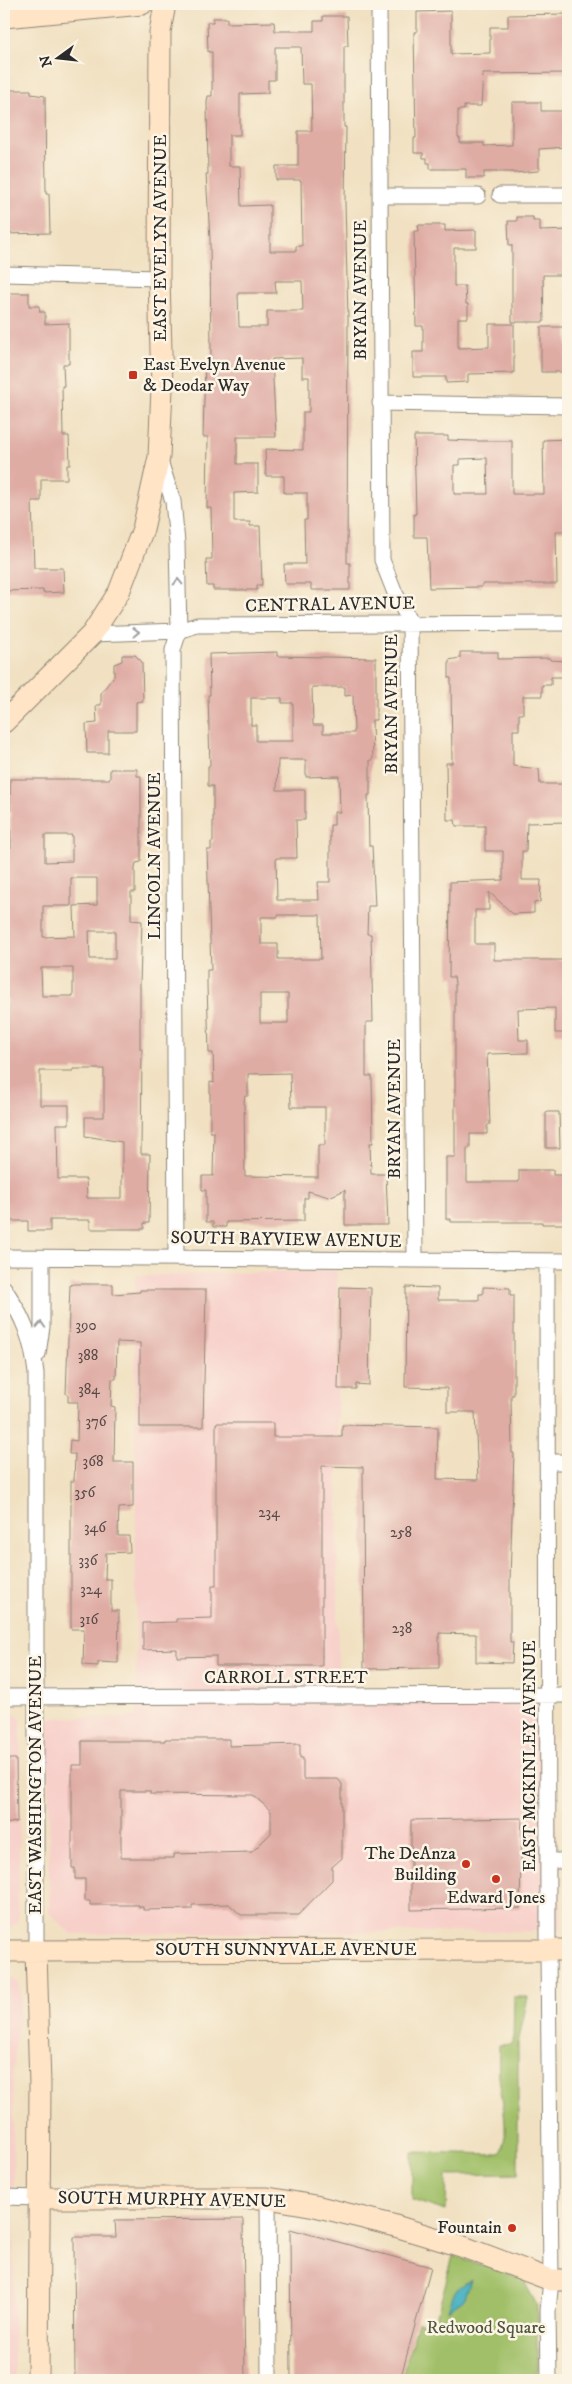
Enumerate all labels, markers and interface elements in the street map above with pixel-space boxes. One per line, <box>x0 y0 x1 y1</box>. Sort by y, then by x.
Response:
north arrow <box>32 32 82 82</box>
text: N <box>36 53 57 69</box>
street label: EAST EVELYN AVENUE <box>150 134 172 342</box>
street label: BRYAN AVENUE <box>350 219 372 360</box>
place label: East Evelyn Avenue & Deodar Way <box>143 354 286 397</box>
marker: East Evelyn Avenue & Deodar Way <box>127 369 139 381</box>
one-way arrow <box>173 578 183 586</box>
street label: CENTRAL AVENUE <box>245 593 415 617</box>
one-way arrow <box>132 627 140 638</box>
street label: BRYAN AVENUE <box>381 633 403 774</box>
street label: LINCOLN AVENUE <box>144 772 166 940</box>
street label: BRYAN AVENUE <box>384 1038 406 1179</box>
street label: SOUTH BAYVIEW AVENUE <box>170 1227 402 1253</box>
house number: 390 <box>75 1316 97 1335</box>
one-way arrow <box>36 1321 47 1329</box>
house number: 388 <box>78 1346 98 1365</box>
house number: 384 <box>78 1380 100 1399</box>
house number: 376 <box>85 1412 108 1431</box>
house number: 368 <box>83 1452 103 1471</box>
house number: 356 <box>75 1483 97 1502</box>
house number: 234 <box>258 1503 280 1522</box>
house number: 346 <box>84 1518 107 1537</box>
house number: 258 <box>390 1523 412 1542</box>
house number: 336 <box>79 1551 99 1570</box>
house number: 324 <box>80 1580 102 1599</box>
house number: 316 <box>80 1610 100 1629</box>
house number: 238 <box>392 1619 412 1638</box>
street label: EAST MCKINLEY AVENUE <box>519 1640 541 1872</box>
street label: EAST WASHINGTON AVENUE <box>25 1655 47 1915</box>
street label: CARROLL STREET <box>204 1667 368 1689</box>
place label: The DeAnza Building <box>364 1843 456 1886</box>
marker: The DeAnza Building <box>460 1858 472 1870</box>
marker: Edward Jones <box>490 1873 502 1885</box>
place label: Edward Jones <box>447 1887 545 1909</box>
street label: SOUTH SUNNYVALE AVENUE <box>155 1939 417 1961</box>
street label: SOUTH MURPHY AVENUE <box>58 2187 287 2213</box>
place label: Fountain <box>437 2217 503 2239</box>
marker: Fountain <box>506 2222 518 2234</box>
park label: Redwood Square <box>427 2317 545 2339</box>

